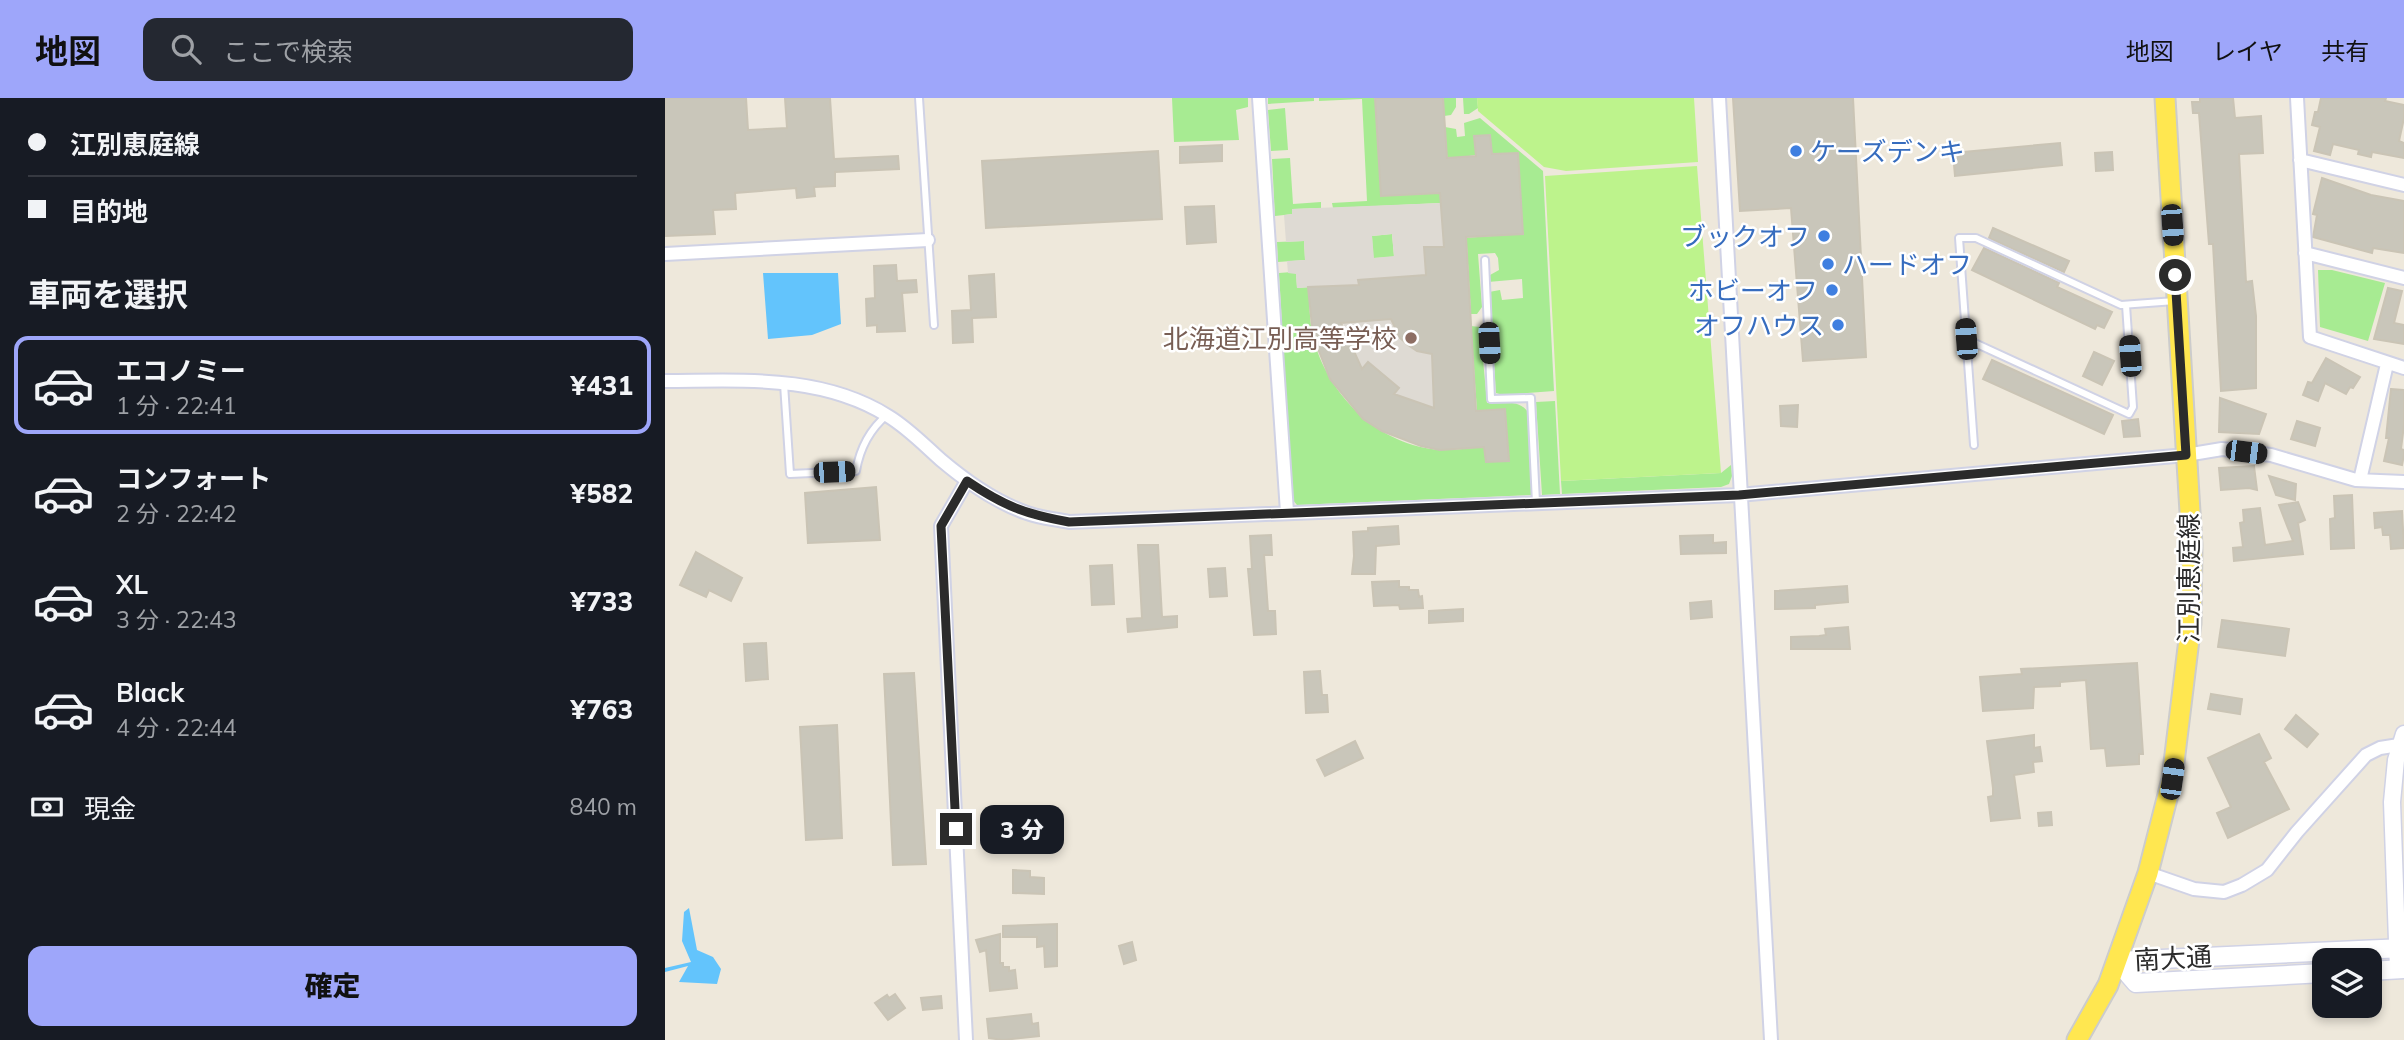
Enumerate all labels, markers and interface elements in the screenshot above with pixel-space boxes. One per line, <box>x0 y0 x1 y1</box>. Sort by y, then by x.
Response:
search box <box>143 18 633 81</box>
text: 地図 <box>35 30 101 71</box>
icon: search <box>167 30 205 68</box>
text: ここで検索 <box>223 35 353 68</box>
text: 地図 <box>2126 36 2174 66</box>
text: レイヤ <box>2212 36 2283 66</box>
text: 共有 <box>2321 36 2369 66</box>
text: 江別恵庭線 <box>70 128 200 161</box>
place label: ケーズデンキ <box>1810 135 1965 168</box>
marker: ケーズデンキ <box>1788 143 1804 159</box>
text: 目的地 <box>70 195 148 228</box>
car <box>2161 203 2184 247</box>
place label: ブックオフ <box>1680 220 1810 253</box>
marker: ブックオフ <box>1816 228 1832 244</box>
place label: ハードオフ <box>1842 248 1972 281</box>
marker: ハードオフ <box>1820 256 1836 272</box>
route start <box>2159 259 2191 291</box>
text: 車両を選択 <box>28 274 188 314</box>
place label: ホビーオフ <box>1688 274 1818 307</box>
marker: ホビーオフ <box>1824 282 1840 298</box>
place label: オフハウス <box>1694 309 1824 342</box>
marker: オフハウス <box>1830 317 1846 333</box>
car <box>1955 317 1978 361</box>
car <box>1478 321 1501 365</box>
place label: 北海道江別高等学校 <box>1163 322 1397 355</box>
marker: 北海道江別高等学校 <box>1403 330 1419 346</box>
car <box>2119 334 2142 378</box>
icon: car <box>32 354 95 417</box>
text: エコノミー <box>116 354 246 387</box>
text: ¥431 <box>571 369 633 402</box>
text: 1 分 · 22:41 <box>116 391 237 420</box>
car <box>2224 439 2269 465</box>
car <box>813 461 856 483</box>
icon: car <box>32 462 95 525</box>
text: コンフォート <box>116 462 271 495</box>
text: ¥582 <box>571 477 633 510</box>
text: 2 分 · 22:42 <box>116 499 237 528</box>
street label: 江別恵庭線 <box>2172 513 2205 643</box>
text: XL <box>116 568 148 601</box>
icon: car <box>32 570 95 633</box>
text: ¥733 <box>571 585 633 618</box>
text: 3 分 · 22:43 <box>116 605 237 634</box>
text: Black <box>116 676 184 709</box>
icon: car <box>32 678 95 741</box>
text: ¥763 <box>571 693 633 726</box>
text: 4 分 · 22:44 <box>116 713 237 742</box>
car <box>2159 757 2186 801</box>
icon: cash <box>28 788 66 826</box>
text: 現金 <box>84 792 136 825</box>
text: 840 m <box>569 792 637 821</box>
callout: 3 分 <box>981 804 1065 854</box>
route end <box>940 813 972 845</box>
text: 3 分 <box>1000 815 1044 844</box>
street label: 南大通 <box>2133 939 2213 977</box>
button: 確定 <box>28 946 637 1026</box>
map controls <box>2312 948 2382 1018</box>
button: layers <box>2312 948 2382 1018</box>

